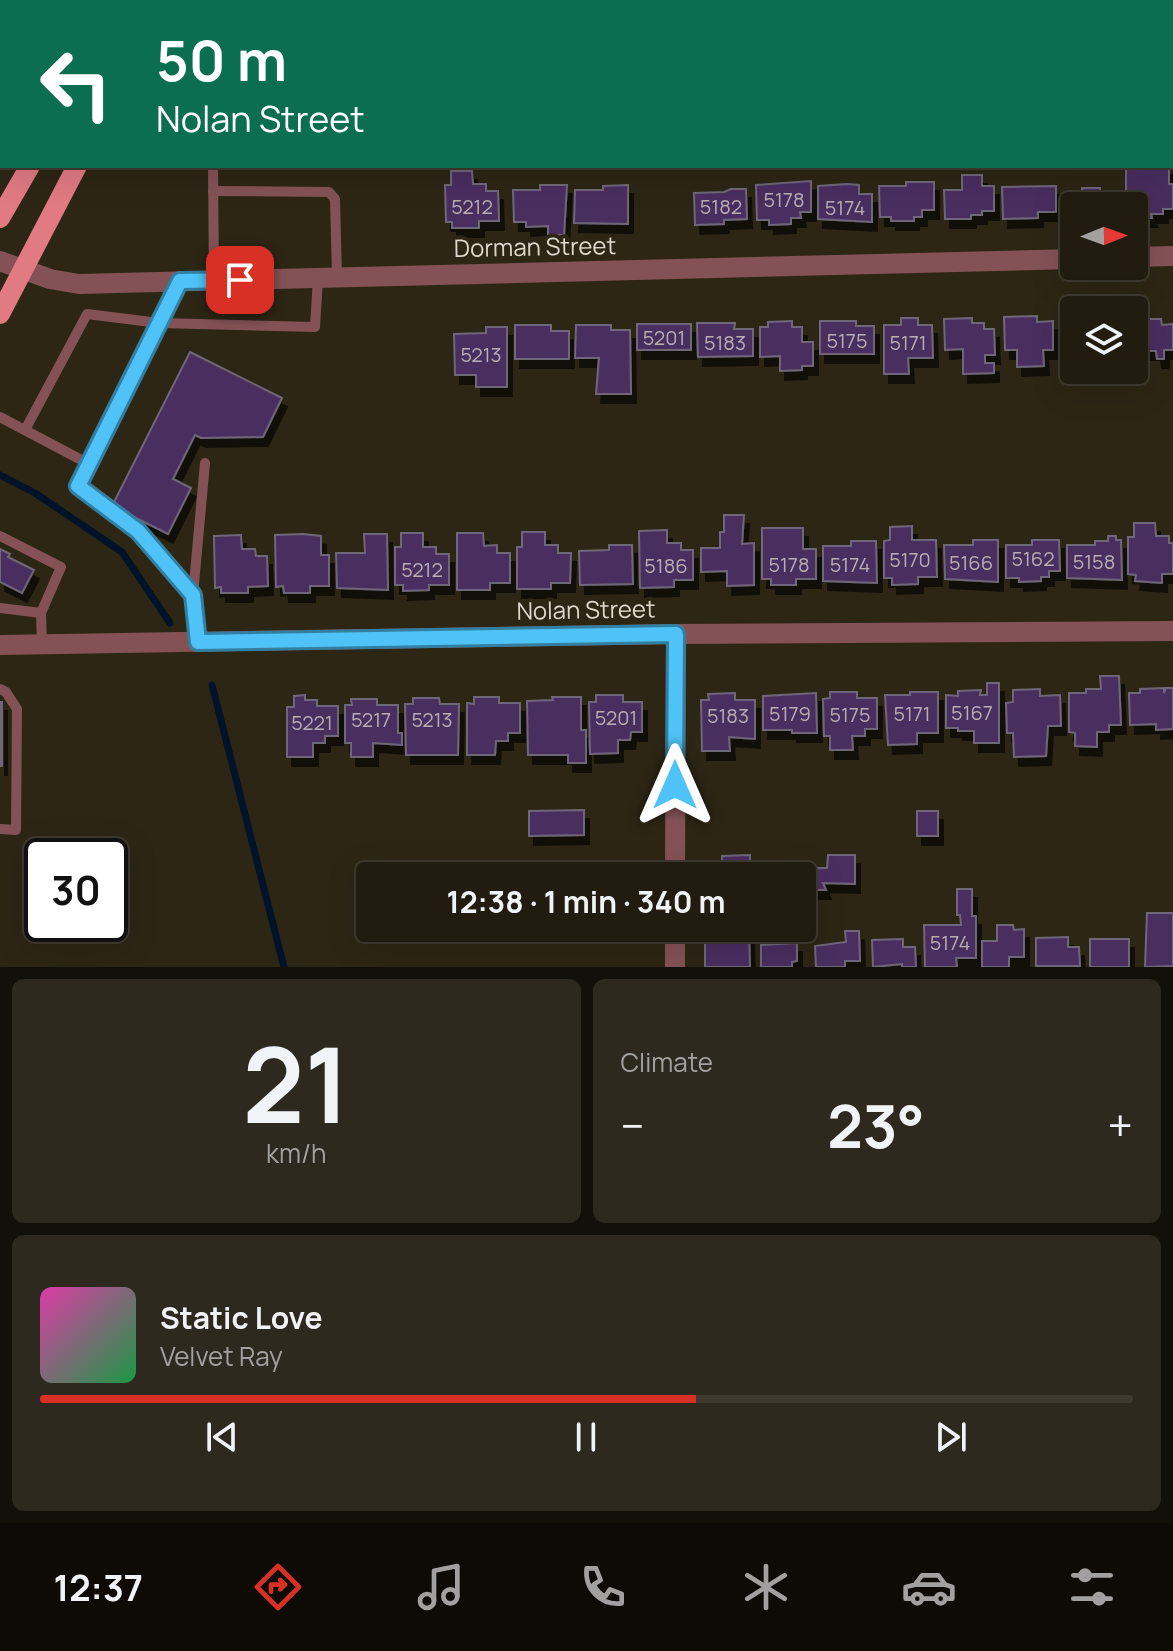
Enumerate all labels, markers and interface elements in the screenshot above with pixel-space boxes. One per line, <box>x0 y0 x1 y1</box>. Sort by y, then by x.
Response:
text: 50 m <box>156 21 287 98</box>
icon: left <box>24 32 128 136</box>
text: Nolan Street <box>156 94 365 143</box>
house number: 5178 <box>764 186 805 213</box>
north arrow <box>1060 192 1148 280</box>
map controls <box>1060 192 1148 384</box>
house number: 5212 <box>451 193 493 220</box>
house number: 5182 <box>700 193 742 220</box>
house number: 5174 <box>825 194 865 221</box>
street label: Dorman Street <box>454 228 616 264</box>
pin <box>206 246 274 314</box>
icon: arrive <box>218 258 262 302</box>
button: layers <box>1060 296 1148 384</box>
house number: 5201 <box>643 324 685 351</box>
house number: 5175 <box>827 327 867 354</box>
house number: 5183 <box>704 329 746 356</box>
house number: 5171 <box>889 329 927 356</box>
house number: 5213 <box>460 341 502 368</box>
house number: 5162 <box>1011 545 1055 572</box>
house number: 5170 <box>889 546 931 573</box>
house number: 5158 <box>1073 548 1115 575</box>
house number: 5166 <box>949 549 993 576</box>
house number: 5178 <box>769 551 810 578</box>
house number: 5174 <box>830 551 870 578</box>
house number: 5186 <box>644 552 688 579</box>
house number: 5212 <box>401 556 443 583</box>
street label: Nolan Street <box>516 591 656 627</box>
house number: 5167 <box>951 699 993 726</box>
house number: 5179 <box>769 700 811 727</box>
house number: 5171 <box>893 700 931 727</box>
house number: 5175 <box>830 701 870 728</box>
house number: 5183 <box>707 702 749 729</box>
house number: 5201 <box>595 704 637 731</box>
house number: 5217 <box>351 706 391 733</box>
house number: 5213 <box>411 706 453 733</box>
house number: 5221 <box>291 709 333 736</box>
position arrow <box>633 743 717 827</box>
speed limit sign: 30 <box>24 838 128 942</box>
text: 12:38 · 1 min · 340 m <box>447 881 725 922</box>
house number: 5174 <box>930 929 970 956</box>
text: 21 <box>243 1012 350 1154</box>
text: Climate <box>621 1044 713 1080</box>
text: 23° <box>827 1084 925 1166</box>
text: − <box>621 1095 644 1155</box>
text: + <box>1108 1095 1133 1155</box>
text: km/h <box>266 1135 326 1171</box>
text: Static Love <box>160 1297 323 1338</box>
text: Velvet Ray <box>160 1338 283 1374</box>
icon: previous <box>200 1415 244 1459</box>
icon: pause <box>564 1415 608 1459</box>
icon: next <box>929 1415 973 1459</box>
icon: directions <box>250 1559 306 1615</box>
icon: music <box>413 1559 469 1615</box>
icon: phone <box>575 1559 631 1615</box>
icon: climate <box>738 1559 794 1615</box>
icon: car <box>901 1559 957 1615</box>
icon: filters <box>1064 1559 1120 1615</box>
text: 12:37 <box>53 1563 143 1612</box>

